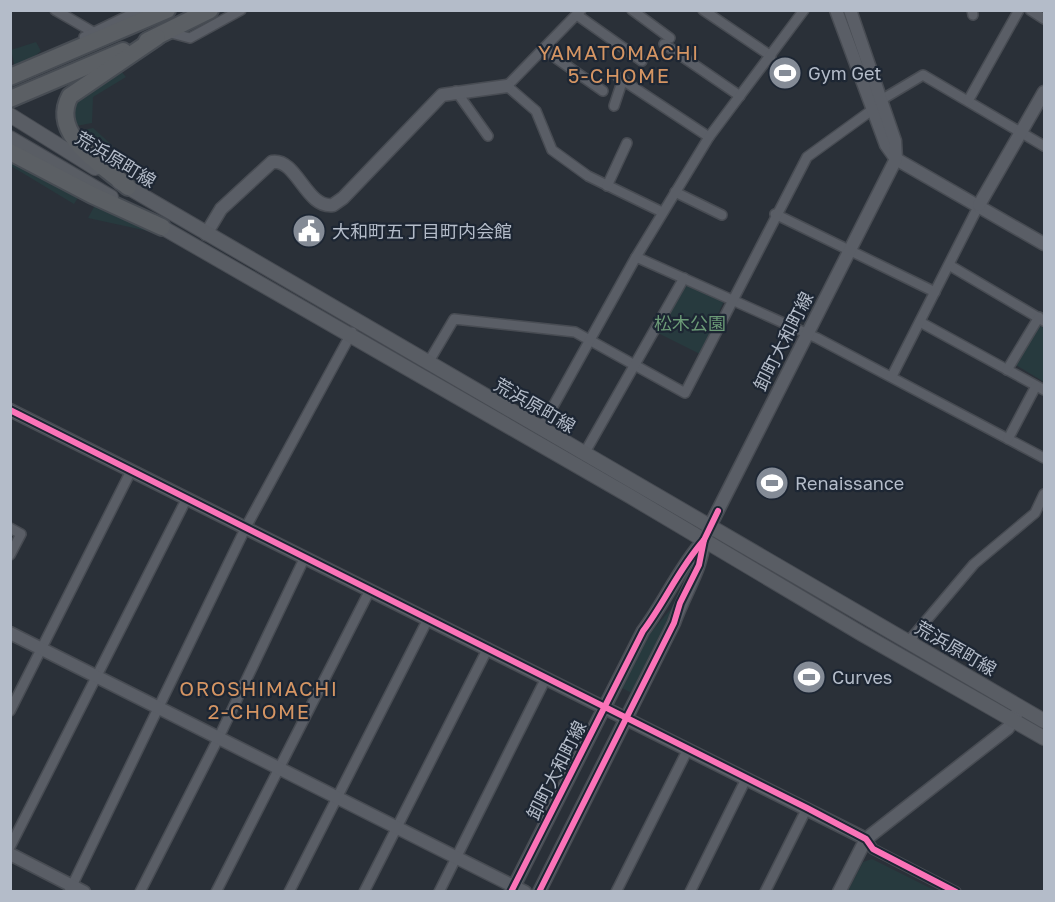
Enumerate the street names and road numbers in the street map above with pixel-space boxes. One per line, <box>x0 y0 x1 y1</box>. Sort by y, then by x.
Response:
street label: 荒浜原町線 <box>72 126 160 192</box>
street label: 卸町大和町線 <box>749 288 817 394</box>
street label: 荒浜原町線 <box>491 373 579 437</box>
street label: 荒浜原町線 <box>912 616 1000 680</box>
street label: 卸町大和町線 <box>522 717 590 823</box>

